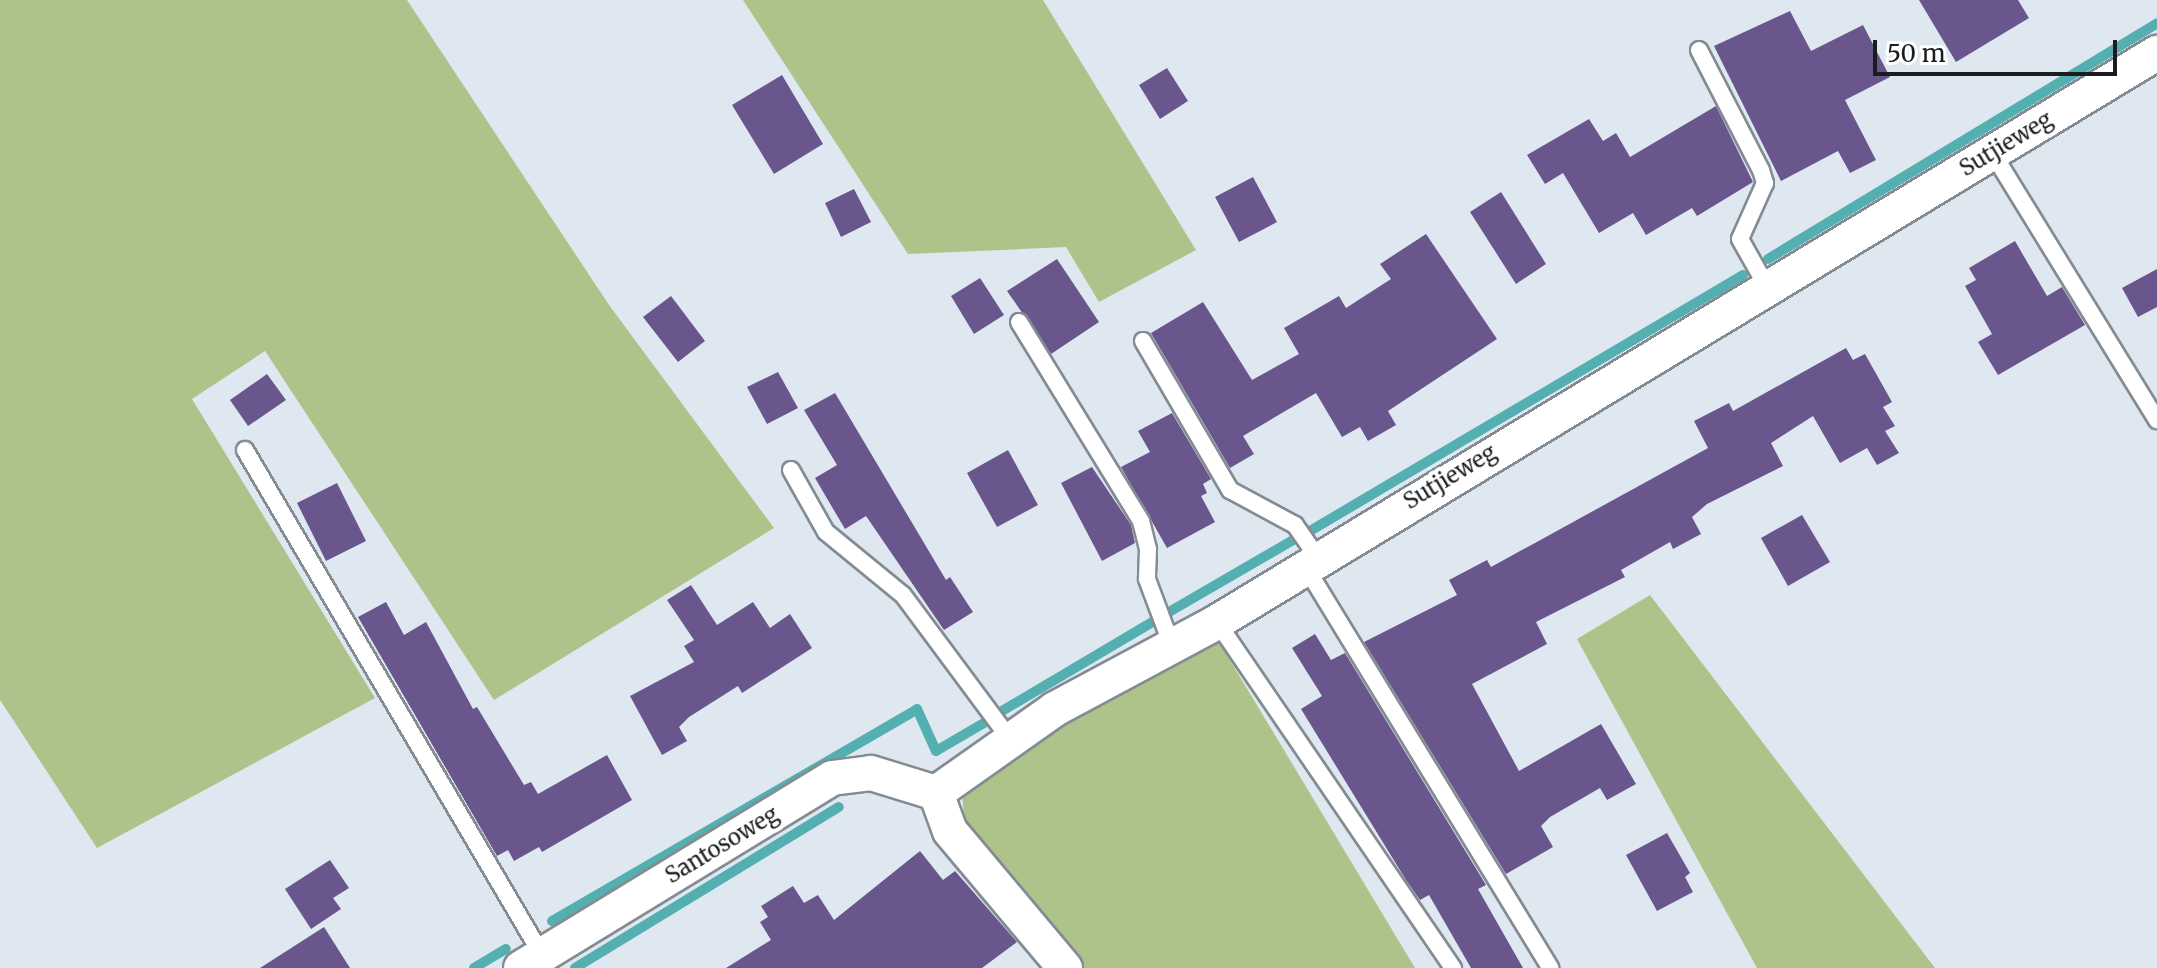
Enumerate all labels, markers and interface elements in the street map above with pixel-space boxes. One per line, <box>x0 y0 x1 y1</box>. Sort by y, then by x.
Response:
scale bar <box>1877 24 2121 74</box>
text: 50 m <box>1887 38 1946 69</box>
street label: Sutjieweg <box>1955 106 2057 182</box>
street label: Sutjieweg <box>1399 439 1501 515</box>
street label: Santosoweg <box>661 801 783 889</box>

